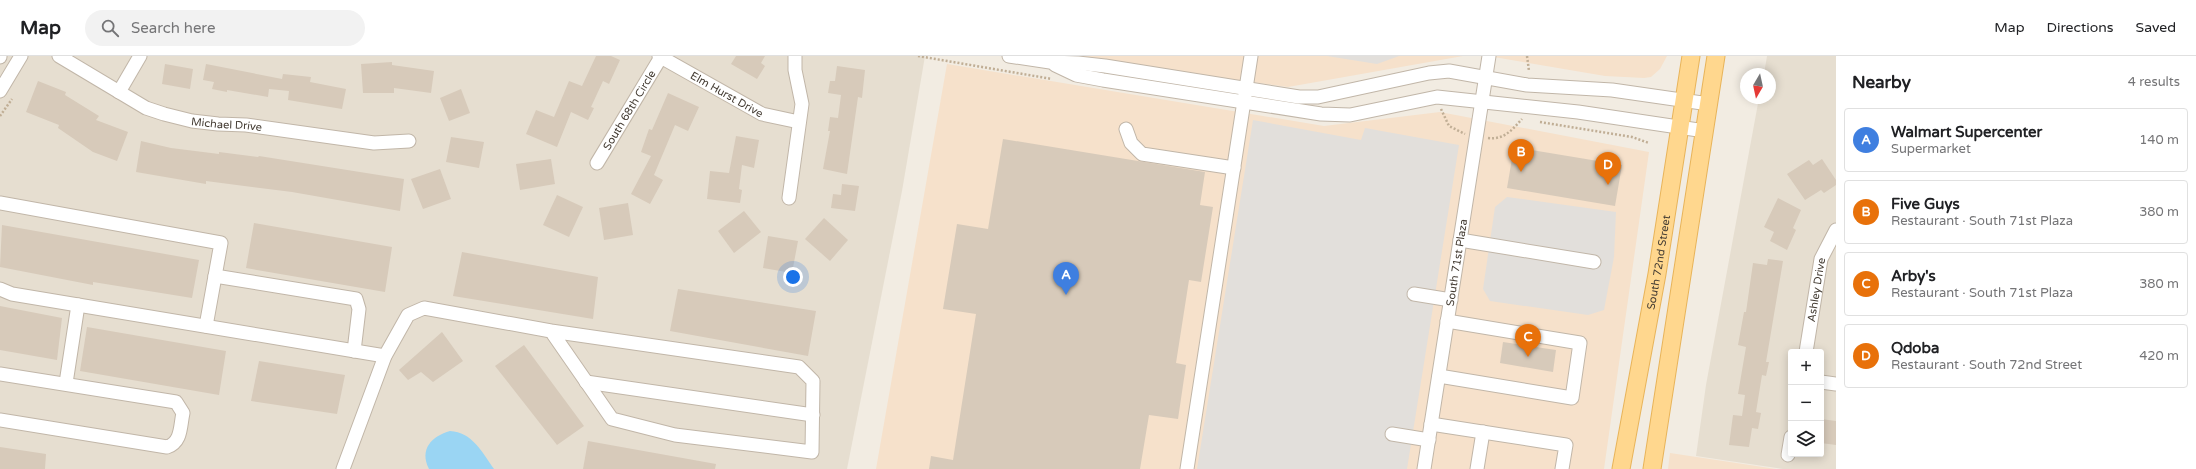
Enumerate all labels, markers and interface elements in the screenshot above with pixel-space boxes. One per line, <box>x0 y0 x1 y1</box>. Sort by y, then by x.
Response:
search box <box>85 10 365 46</box>
text: Map <box>20 17 61 39</box>
icon: search <box>99 17 121 39</box>
text: Search here <box>131 19 215 37</box>
text: Map <box>1994 19 2025 36</box>
text: Directions <box>2047 19 2114 36</box>
text: Saved <box>2136 19 2176 36</box>
street label: South 68th Circle <box>600 68 658 152</box>
north arrow <box>1740 68 1776 104</box>
street label: Elm Hurst Drive <box>688 69 766 120</box>
text: Nearby <box>1852 72 1911 93</box>
text: 4 results <box>2128 74 2180 90</box>
street label: Michael Drive <box>191 114 263 134</box>
text: Walmart Supercenter <box>1891 123 2042 141</box>
text: A <box>1861 132 1871 148</box>
text: 140 m <box>2139 132 2179 148</box>
pin: B <box>1508 139 1534 172</box>
text: Supermarket <box>1891 141 1971 157</box>
pin: D <box>1595 152 1621 185</box>
text: Five Guys <box>1891 195 1960 213</box>
text: B <box>1861 204 1871 220</box>
text: 380 m <box>2139 204 2179 220</box>
text: Restaurant · South 71st Plaza <box>1891 213 2073 229</box>
street label: South 72nd Street <box>1644 214 1673 311</box>
street label: South 71st Plaza <box>1443 218 1470 307</box>
street label: Ashley Drive <box>1804 257 1828 323</box>
pin: A <box>1053 262 1079 295</box>
your location <box>783 267 803 287</box>
text: Arby's <box>1891 267 1936 285</box>
text: C <box>1861 276 1871 292</box>
text: 380 m <box>2139 276 2179 292</box>
text: Restaurant · South 71st Plaza <box>1891 285 2073 301</box>
pin: C <box>1515 324 1541 357</box>
text: Qdoba <box>1891 339 1939 357</box>
text: D <box>1861 348 1871 364</box>
text: 420 m <box>2139 348 2179 364</box>
map controls <box>1788 349 1824 457</box>
button: + <box>1788 349 1824 385</box>
text: Restaurant · South 72nd Street <box>1891 357 2082 373</box>
button: − <box>1788 385 1824 421</box>
button: layers <box>1788 421 1824 457</box>

